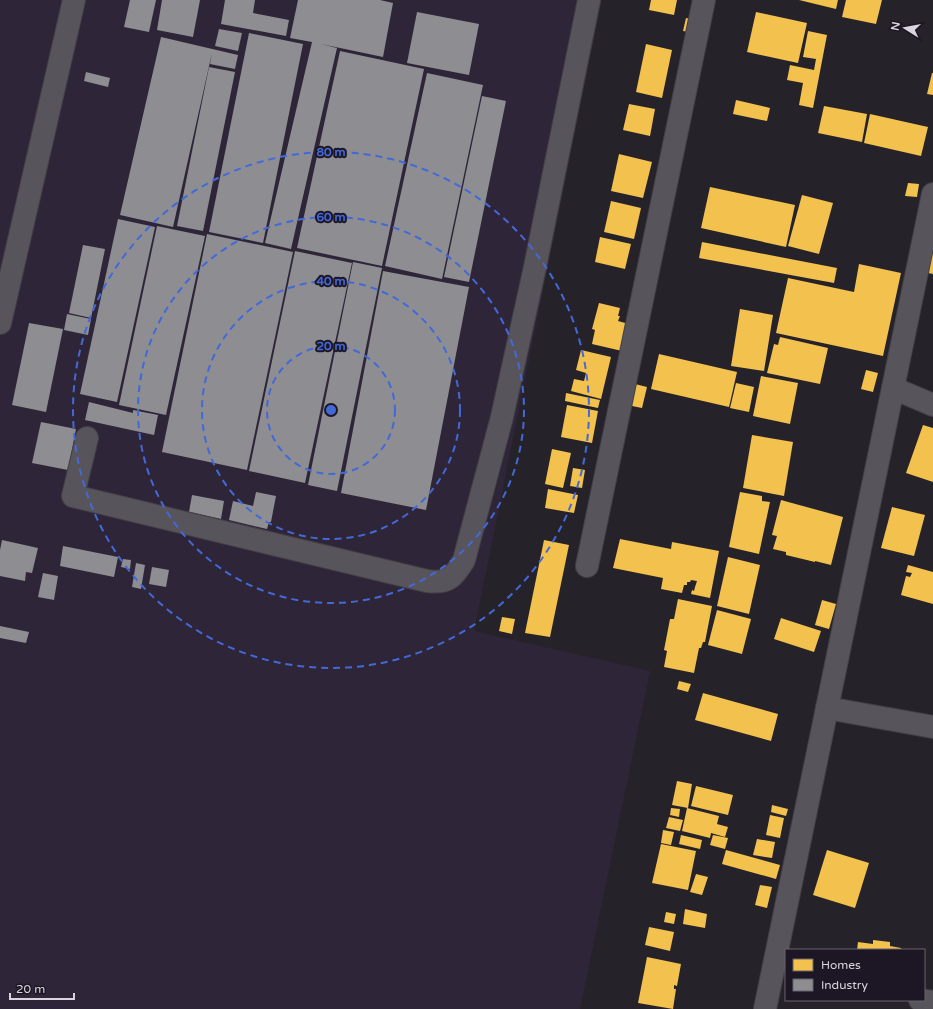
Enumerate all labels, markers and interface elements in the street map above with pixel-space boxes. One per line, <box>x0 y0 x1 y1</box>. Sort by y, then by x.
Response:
north arrow <box>885 8 925 48</box>
text: N <box>888 21 903 32</box>
text: 80 m <box>316 145 346 159</box>
text: 60 m <box>316 210 346 224</box>
text: 40 m <box>316 274 346 288</box>
text: 20 m <box>316 339 346 353</box>
centre of rings <box>324 403 338 417</box>
legend <box>785 949 925 1001</box>
text: Homes <box>821 958 861 972</box>
scale bar <box>10 975 74 1001</box>
text: Industry <box>821 978 868 992</box>
text: 20 m <box>16 982 45 996</box>

